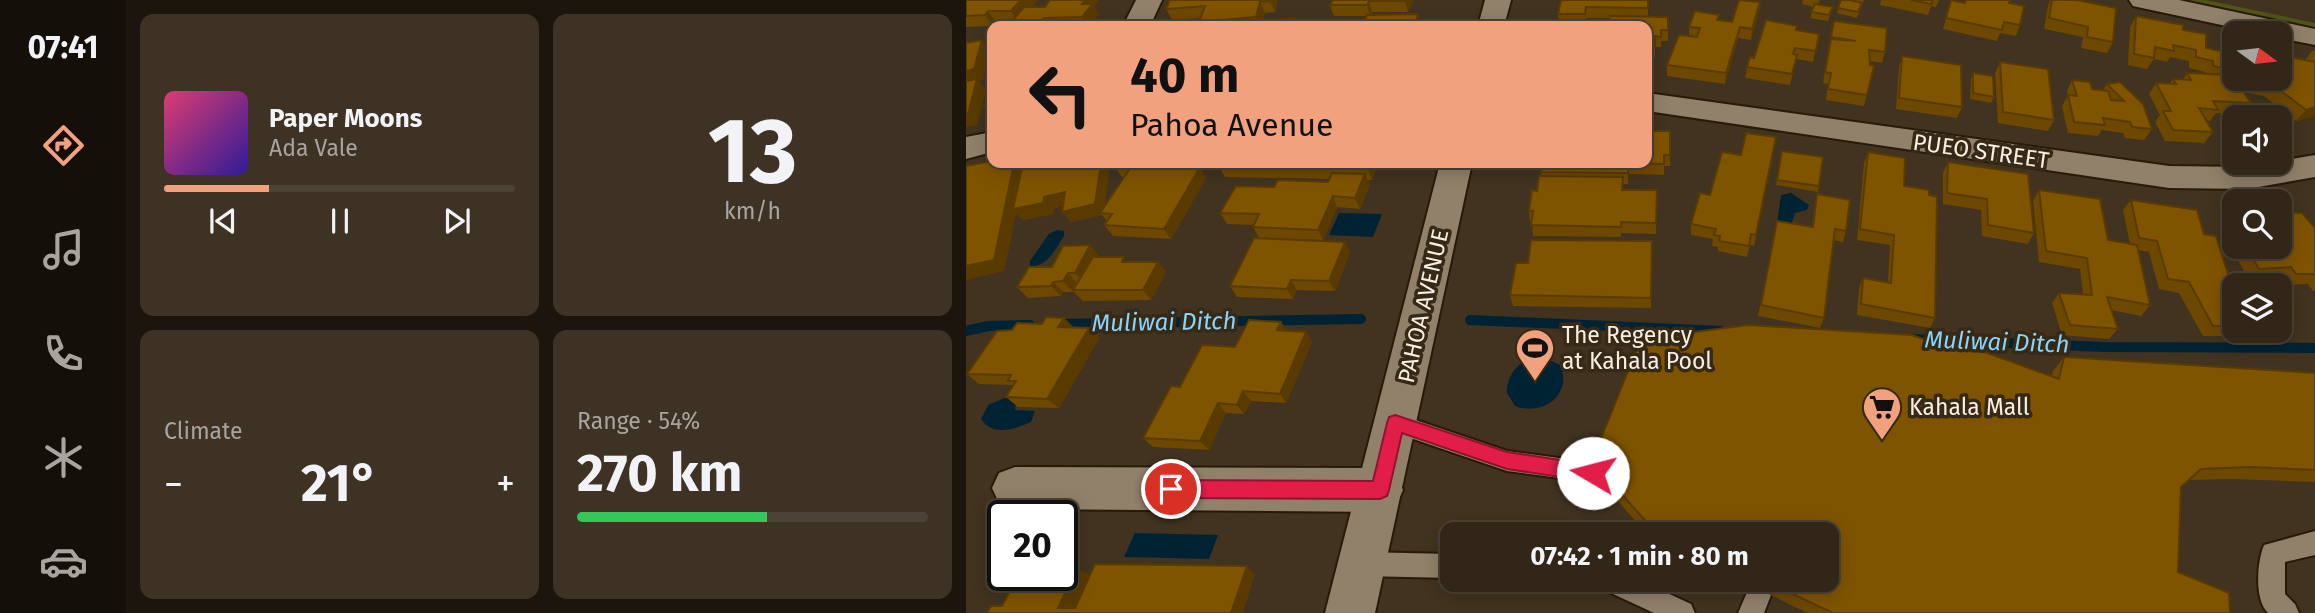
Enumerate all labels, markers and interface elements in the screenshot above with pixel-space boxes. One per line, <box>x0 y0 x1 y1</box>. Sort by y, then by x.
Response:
north arrow <box>2222 21 2292 91</box>
map controls <box>2222 21 2292 343</box>
text: 07:41 <box>27 28 99 66</box>
text: 40 m <box>1130 46 1239 105</box>
icon: left <box>1015 49 1106 140</box>
text: 13 <box>708 97 797 206</box>
text: Paper Moons <box>269 103 422 134</box>
button: sound <box>2222 105 2292 175</box>
text: Pahoa Avenue <box>1130 106 1333 144</box>
icon: directions <box>39 121 88 170</box>
street label: PUEO STREET <box>1911 128 2051 174</box>
text: Ada Vale <box>269 134 358 162</box>
button: search <box>2222 189 2292 259</box>
text: km/h <box>724 197 781 225</box>
icon: previous <box>204 202 242 240</box>
icon: pause <box>321 202 359 240</box>
icon: next <box>438 202 476 240</box>
icon: music <box>39 225 88 274</box>
street label: PAHOA AVENUE <box>1392 226 1454 386</box>
button: layers <box>2222 273 2292 343</box>
water label: Muliwai Ditch <box>1091 307 1237 337</box>
place label: The Regency at Kahala Pool <box>1562 321 1712 375</box>
water label: Muliwai Ditch <box>1924 325 2070 359</box>
sports icon: The Regency at Kahala Pool <box>1514 327 1556 382</box>
icon: phone <box>39 329 88 378</box>
supermarket icon: Kahala Mall <box>1861 386 1903 441</box>
place label: Kahala Mall <box>1909 393 2030 421</box>
text: Range · 54% <box>577 407 700 435</box>
text: Climate <box>164 417 243 445</box>
icon: climate <box>39 433 88 482</box>
position arrow <box>1556 436 1630 510</box>
text: 270 km <box>577 442 743 505</box>
text: 21° <box>301 452 378 515</box>
pin <box>1141 459 1201 519</box>
text: − <box>164 461 183 507</box>
text: + <box>496 461 515 507</box>
icon: arrive <box>1152 470 1190 508</box>
speed limit sign: 20 <box>987 500 1078 591</box>
icon: car <box>39 537 88 586</box>
text: 07:42 · 1 min · 80 m <box>1530 541 1749 572</box>

